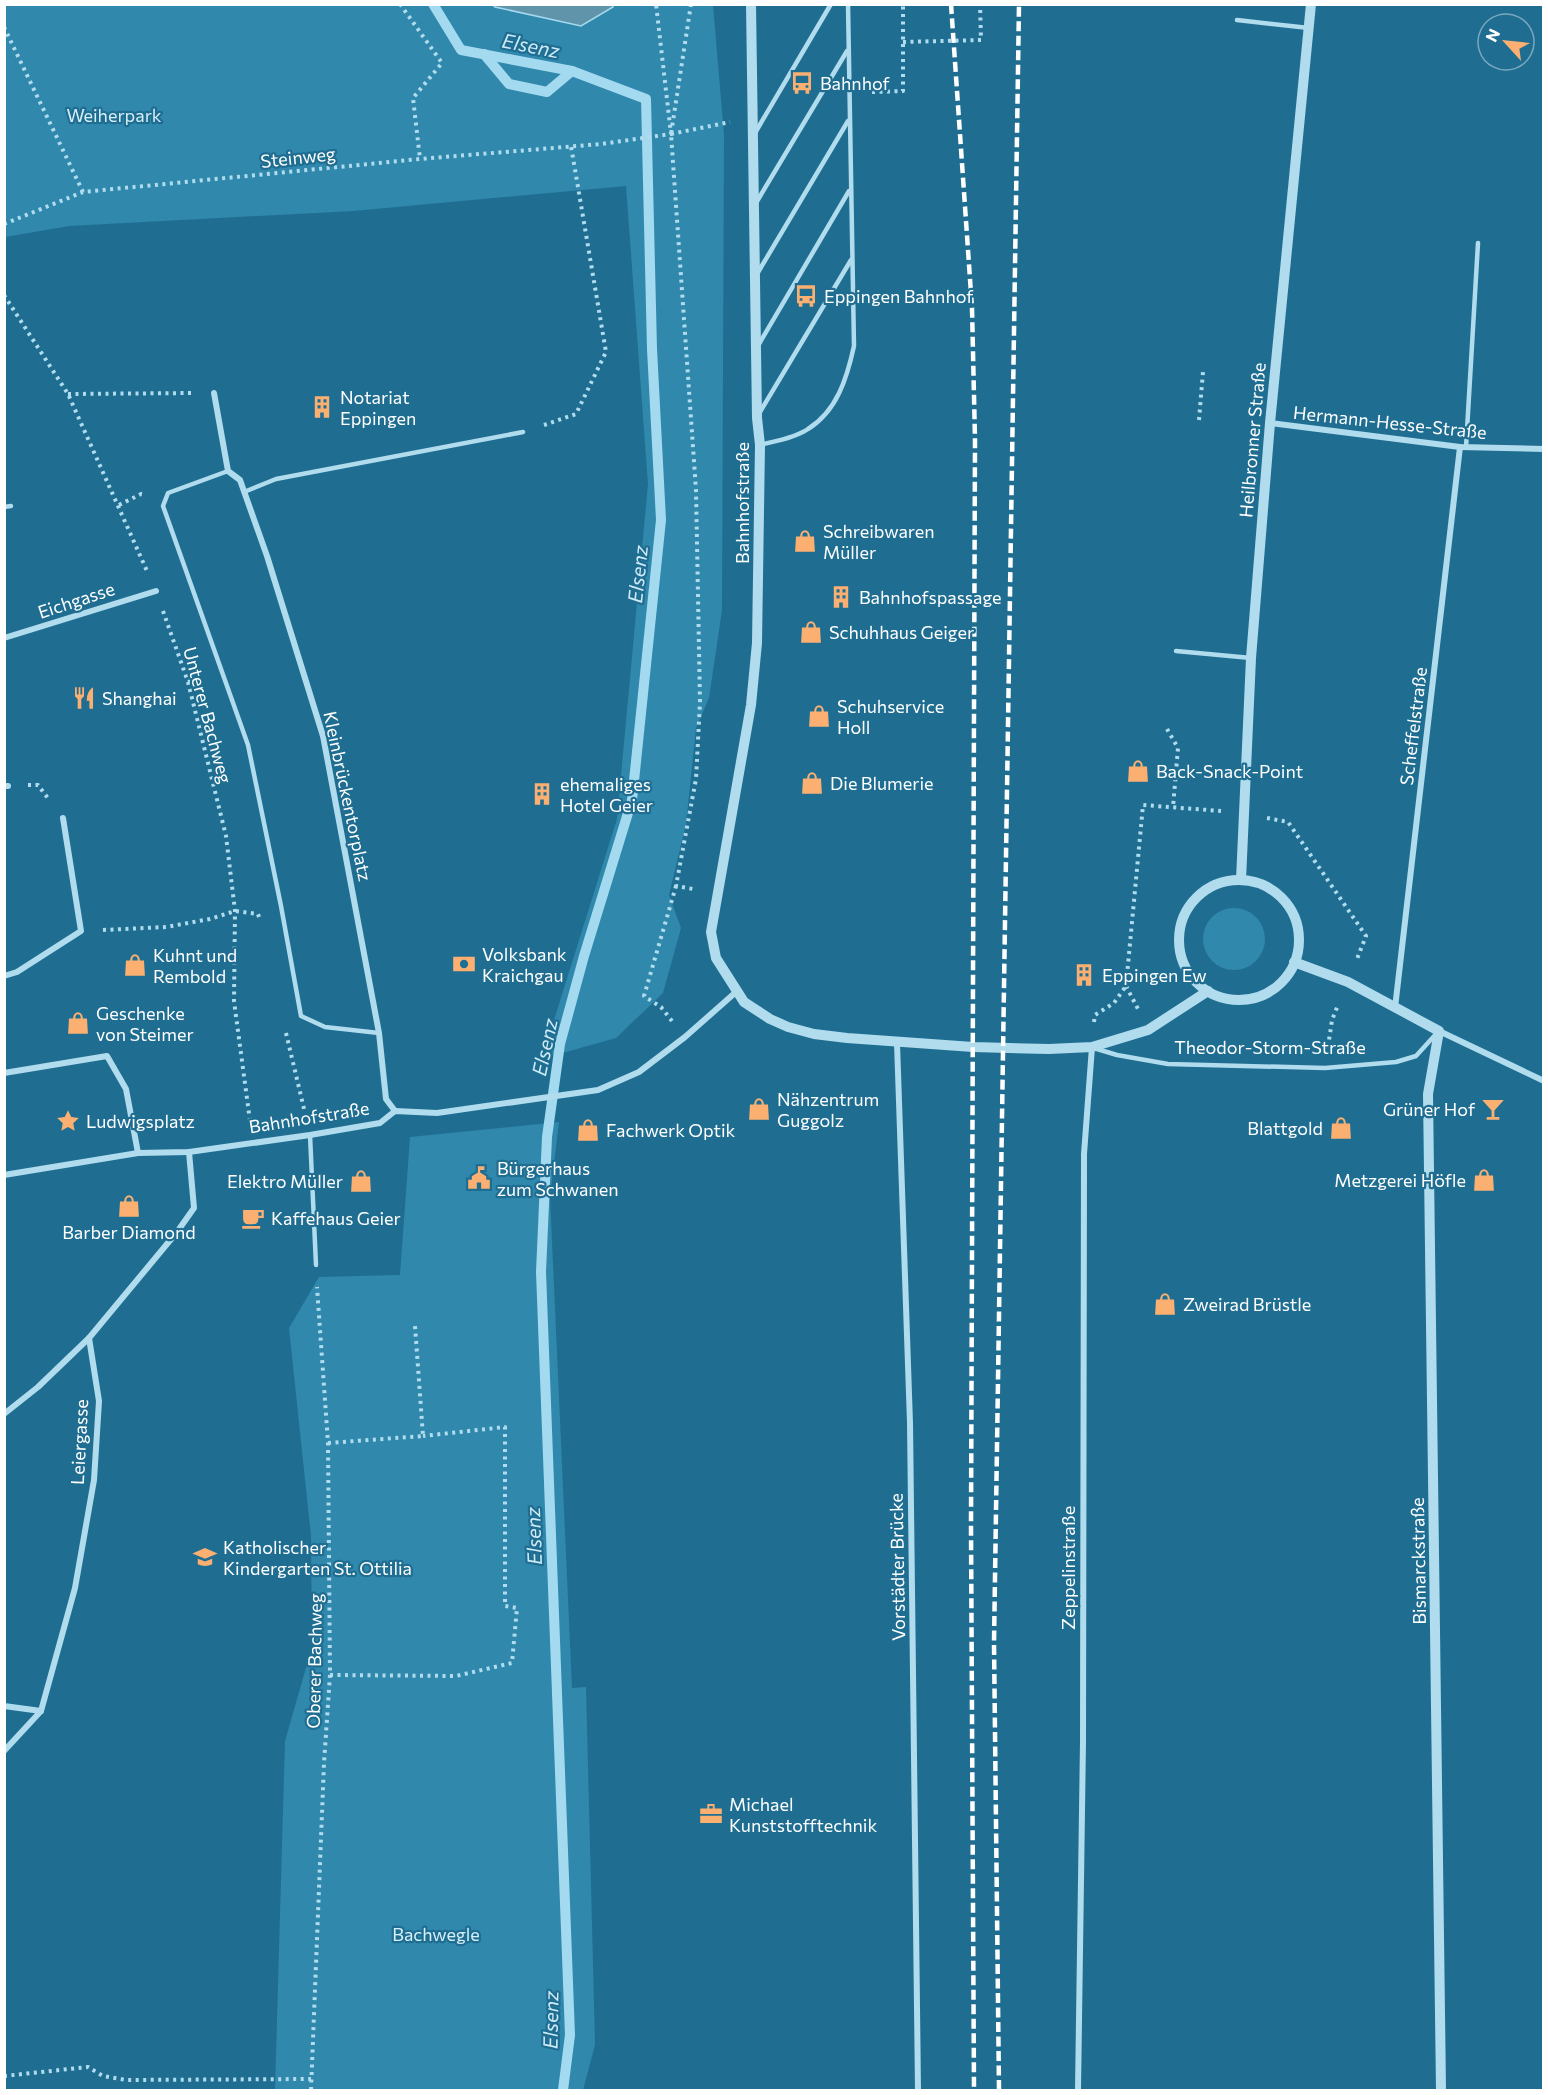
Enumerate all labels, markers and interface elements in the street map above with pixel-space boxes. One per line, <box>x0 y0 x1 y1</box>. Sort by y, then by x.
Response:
north arrow <box>1476 12 1536 72</box>
text: N <box>1481 25 1503 45</box>
water label: Elsenz <box>500 28 562 62</box>
bus stop icon: Bahnhof <box>789 70 815 96</box>
place label: Bahnhof <box>820 72 891 94</box>
park label: Weiherpark <box>66 104 162 126</box>
street label: Steinweg <box>259 142 337 172</box>
bus stop icon: Eppingen Bahnhof <box>793 283 819 309</box>
place label: Eppingen Bahnhof <box>824 285 974 307</box>
street label: Heilbronner Straße <box>1234 361 1270 519</box>
place label: Notariat Eppingen <box>340 386 416 429</box>
building icon: Notariat Eppingen <box>309 394 335 420</box>
street label: Hermann-Hesse-Straße <box>1292 401 1488 443</box>
street label: Bahnhofstraße <box>731 442 753 564</box>
place label: Schreibwaren Müller <box>823 520 935 563</box>
shop icon: Schreibwaren Müller <box>792 528 818 554</box>
water label: Elsenz <box>622 544 652 604</box>
street label: Eichgasse <box>35 577 117 623</box>
building icon: Bahnhofspassage <box>828 584 854 610</box>
place label: Bahnhofspassage <box>859 586 1002 608</box>
shop icon: Schuhhaus Geiger <box>798 619 824 645</box>
place label: Schuhhaus Geiger <box>829 621 974 643</box>
street label: Unterer Bachweg <box>179 644 237 786</box>
street label: Scheffelstraße <box>1395 666 1431 786</box>
restaurant icon: Shanghai <box>71 685 97 711</box>
place label: Shanghai <box>102 687 177 709</box>
place label: Schuhservice Holl <box>837 695 944 738</box>
shop icon: Schuhservice Holl <box>806 703 832 729</box>
street label: Kleinbrückentorplatz <box>319 709 377 883</box>
shop icon: Back-Snack-Point <box>1125 758 1151 784</box>
place label: Back-Snack-Point <box>1156 760 1303 782</box>
shop icon: Die Blumerie <box>799 770 825 796</box>
place label: Die Blumerie <box>830 772 934 794</box>
place label: ehemaliges Hotel Geier <box>560 773 653 816</box>
building icon: ehemaliges Hotel Geier <box>529 781 555 807</box>
place label: Volksbank Kraichgau <box>482 943 567 986</box>
place label: Kuhnt und Rembold <box>153 944 237 987</box>
bank icon: Volksbank Kraichgau <box>451 951 477 977</box>
shop icon: Kuhnt und Rembold <box>122 952 148 978</box>
building icon: Eppingen Ew <box>1071 962 1097 988</box>
place label: Eppingen Ew <box>1102 964 1207 986</box>
place label: Geschenke von Steimer <box>96 1002 194 1045</box>
shop icon: Geschenke von Steimer <box>65 1010 91 1036</box>
water label: Elsenz <box>526 1016 562 1078</box>
street label: Theodor-Storm-Straße <box>1174 1036 1366 1058</box>
place label: Nähzentrum Guggolz <box>777 1088 879 1131</box>
shop icon: Nähzentrum Guggolz <box>746 1096 772 1122</box>
bar icon: Grüner Hof <box>1480 1096 1506 1122</box>
street label: Bahnhofstraße <box>247 1097 371 1137</box>
place label: Grüner Hof <box>1383 1098 1476 1120</box>
place icon: Ludwigsplatz <box>55 1108 81 1134</box>
place label: Ludwigsplatz <box>86 1110 195 1132</box>
shop icon: Blattgold <box>1328 1115 1354 1141</box>
shop icon: Fachwerk Optik <box>575 1117 601 1143</box>
place label: Blattgold <box>1247 1117 1323 1139</box>
place label: Fachwerk Optik <box>606 1119 736 1141</box>
place label: Bürgerhaus zum Schwanen <box>497 1157 619 1200</box>
public building icon: Bürgerhaus zum Schwanen <box>466 1165 492 1191</box>
shop icon: Metzgerei Höfle <box>1471 1167 1497 1193</box>
shop icon: Elektro Müller <box>348 1168 374 1194</box>
place label: Metzgerei Höfle <box>1334 1169 1466 1191</box>
place label: Elektro Müller <box>227 1170 343 1192</box>
shop icon: Barber Diamond <box>116 1193 142 1219</box>
cafe icon: Kaffehaus Geier <box>240 1205 266 1231</box>
place label: Kaffehaus Geier <box>271 1207 401 1229</box>
place label: Barber Diamond <box>62 1221 196 1243</box>
shop icon: Zweirad Brüstle <box>1152 1291 1178 1317</box>
place label: Zweirad Brüstle <box>1183 1293 1311 1315</box>
street label: Leiergasse <box>66 1398 92 1486</box>
street label: Vorstädter Brücke <box>885 1493 909 1641</box>
street label: Bismarckstraße <box>1406 1497 1430 1625</box>
street label: Zeppelinstraße <box>1057 1506 1079 1630</box>
water label: Elsenz <box>520 1507 546 1565</box>
place label: Katholischer Kindergarten St. Ottilia <box>223 1536 412 1579</box>
school or university icon: Katholischer Kindergarten St. Ottilia <box>192 1544 218 1570</box>
street label: Oberer Bachweg <box>302 1593 326 1729</box>
place label: Michael Kunststofftechnik <box>729 1793 877 1836</box>
office icon: Michael Kunststofftechnik <box>698 1801 724 1827</box>
park label: Bachwegle <box>392 1923 480 1945</box>
water label: Elsenz <box>537 1991 563 2049</box>

